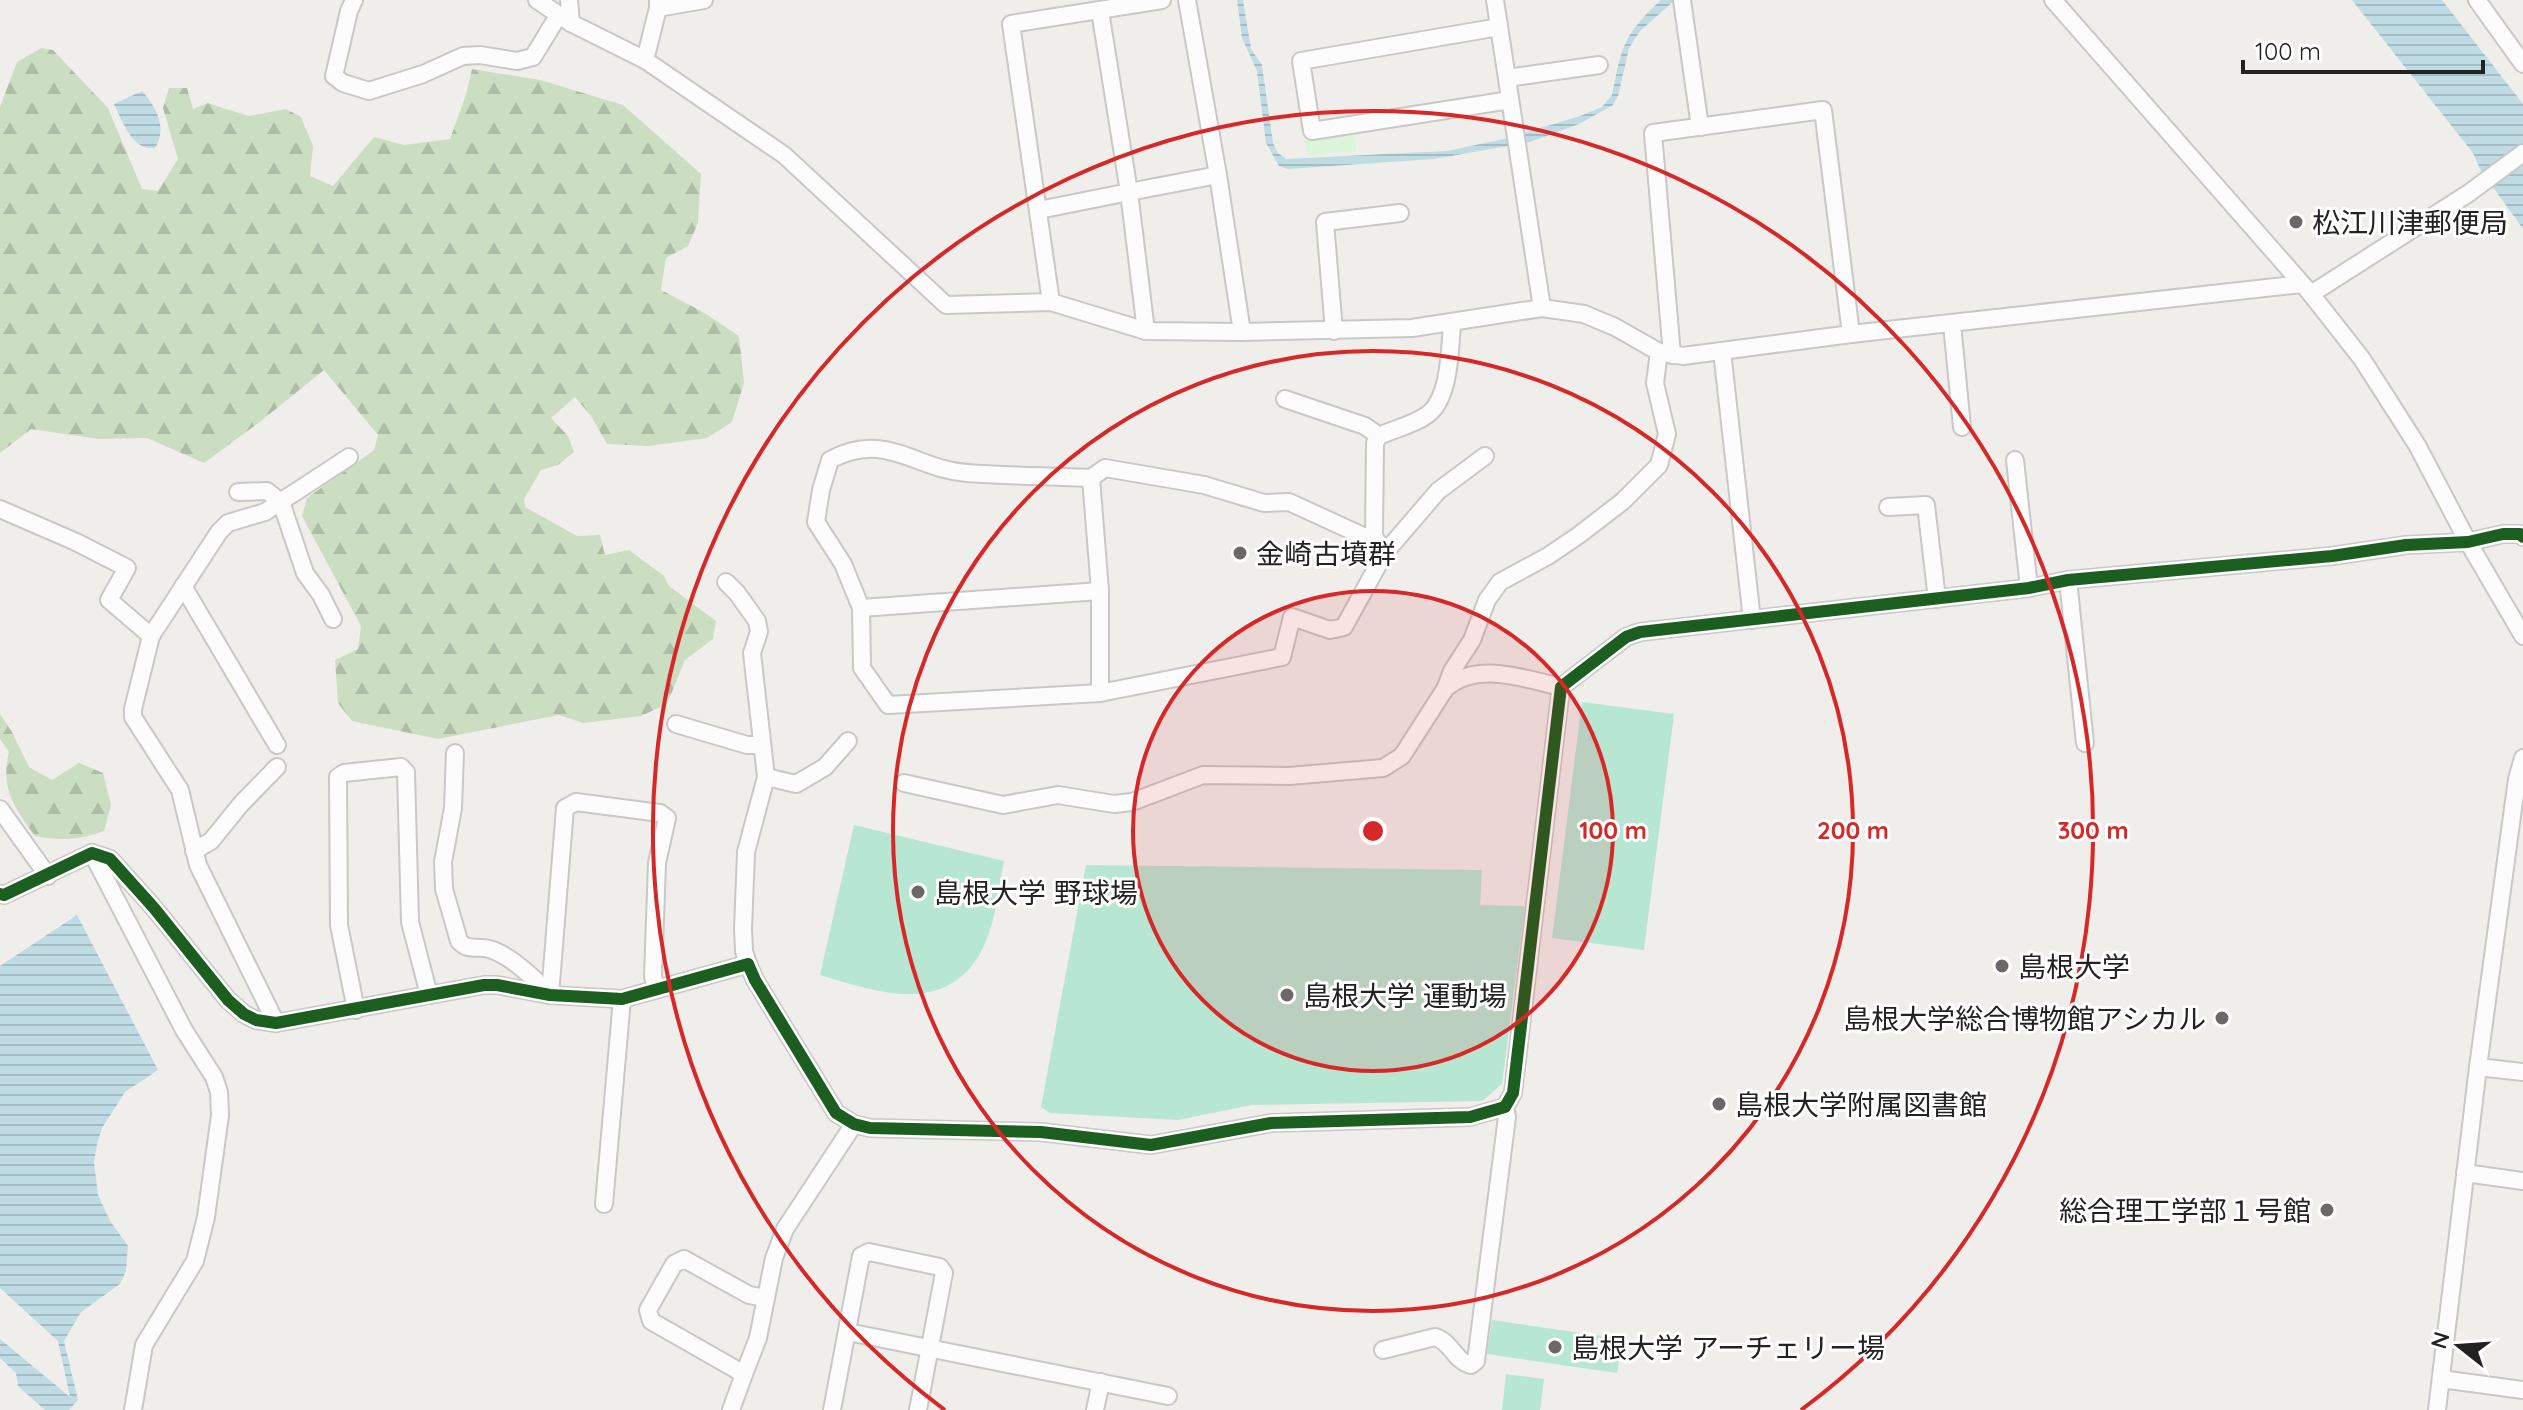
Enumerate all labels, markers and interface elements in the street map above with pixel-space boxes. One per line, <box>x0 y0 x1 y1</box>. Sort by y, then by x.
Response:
scale bar <box>2243 24 2483 74</box>
text: 100 m <box>2255 36 2321 66</box>
place label: 松江川津郵便局 <box>2312 205 2508 240</box>
marker: 松江川津郵便局 <box>2287 213 2305 231</box>
place label: 金崎古墳群 <box>1256 536 1396 571</box>
marker: 金崎古墳群 <box>1231 544 1249 562</box>
text: 100 m <box>1579 815 1647 845</box>
text: 200 m <box>1817 815 1889 845</box>
text: 300 m <box>2057 815 2129 845</box>
centre of rings <box>1359 817 1387 845</box>
place label: 島根大学 野球場 <box>934 875 1138 910</box>
marker: 島根大学 野球場 <box>909 883 927 901</box>
place label: 島根大学 <box>2018 949 2130 984</box>
marker: 島根大学 <box>1993 957 2011 975</box>
place label: 島根大学 運動場 <box>1303 978 1507 1013</box>
marker: 島根大学 運動場 <box>1278 986 1296 1004</box>
place label: 島根大学総合博物館アシカル <box>1843 1001 2206 1036</box>
marker: 島根大学総合博物館アシカル <box>2213 1009 2231 1027</box>
place label: 島根大学附属図書館 <box>1735 1087 1987 1122</box>
marker: 島根大学附属図書館 <box>1710 1095 1728 1113</box>
place label: 総合理工学部１号館 <box>2059 1193 2311 1228</box>
marker: 総合理工学部１号館 <box>2318 1201 2336 1219</box>
north arrow <box>2419 1306 2499 1386</box>
text: N <box>2424 1328 2456 1352</box>
place label: 島根大学 アーチェリー場 <box>1571 1330 1885 1365</box>
marker: 島根大学 アーチェリー場 <box>1546 1338 1564 1356</box>

